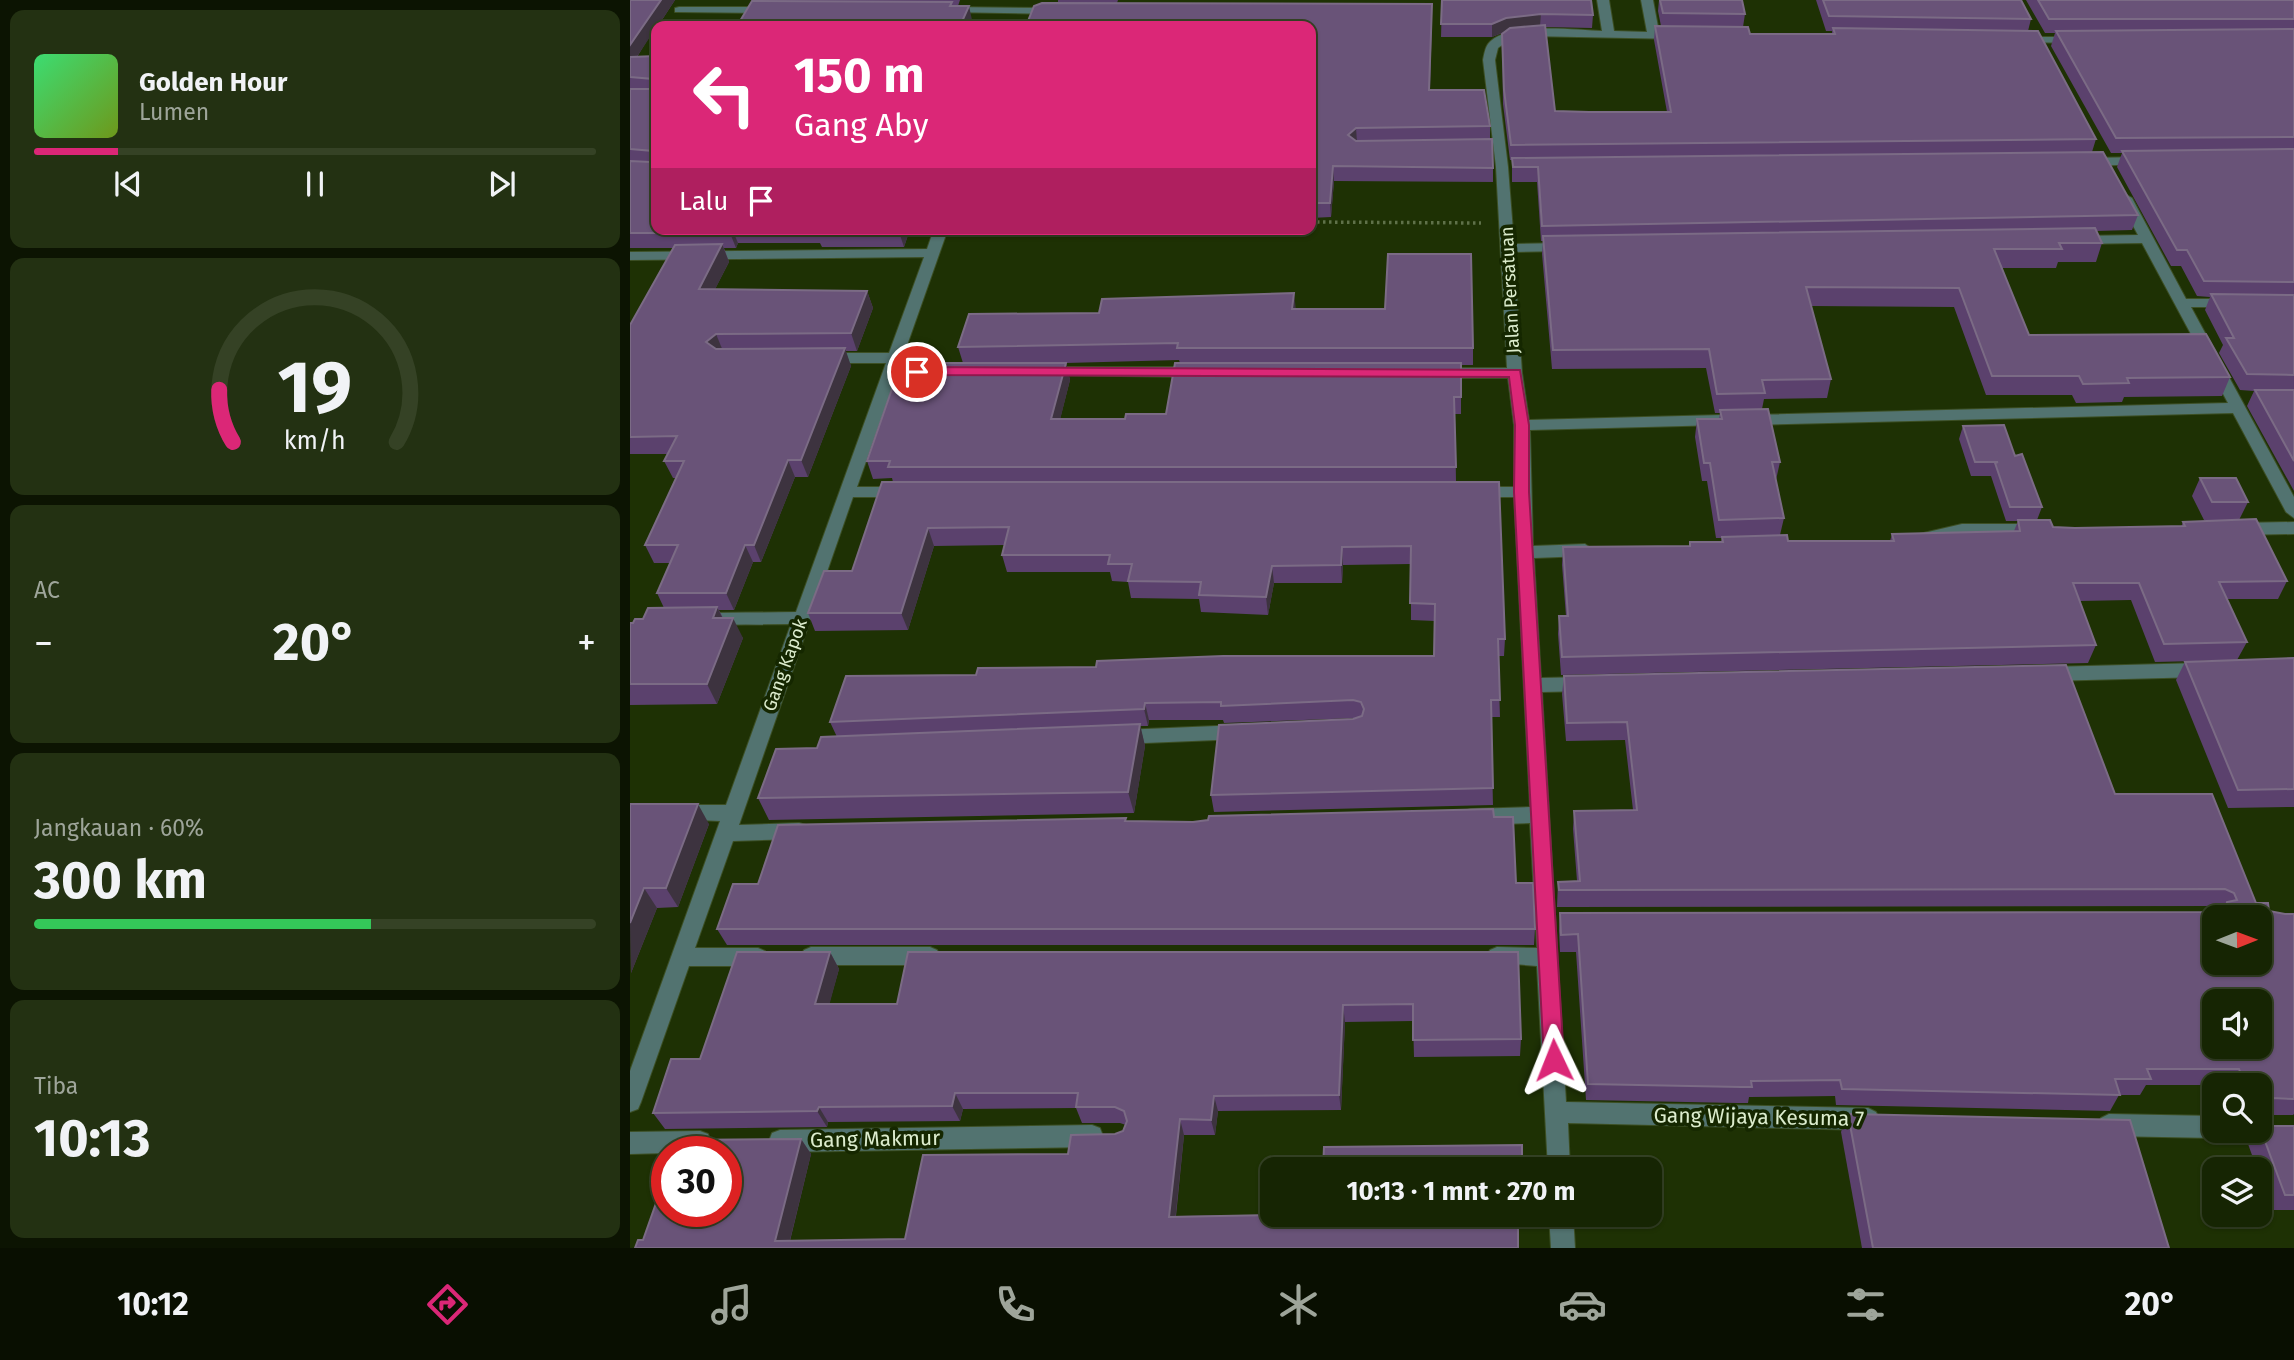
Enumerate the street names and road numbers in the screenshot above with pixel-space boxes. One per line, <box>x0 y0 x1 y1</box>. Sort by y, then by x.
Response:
street label: Jalan Persatuan <box>1496 226 1524 354</box>
street label: Gang Kapok <box>758 615 812 714</box>
street label: Gang Wijaya Kesuma 7 <box>1654 1102 1864 1132</box>
street label: Gang Makmur <box>810 1125 940 1153</box>

